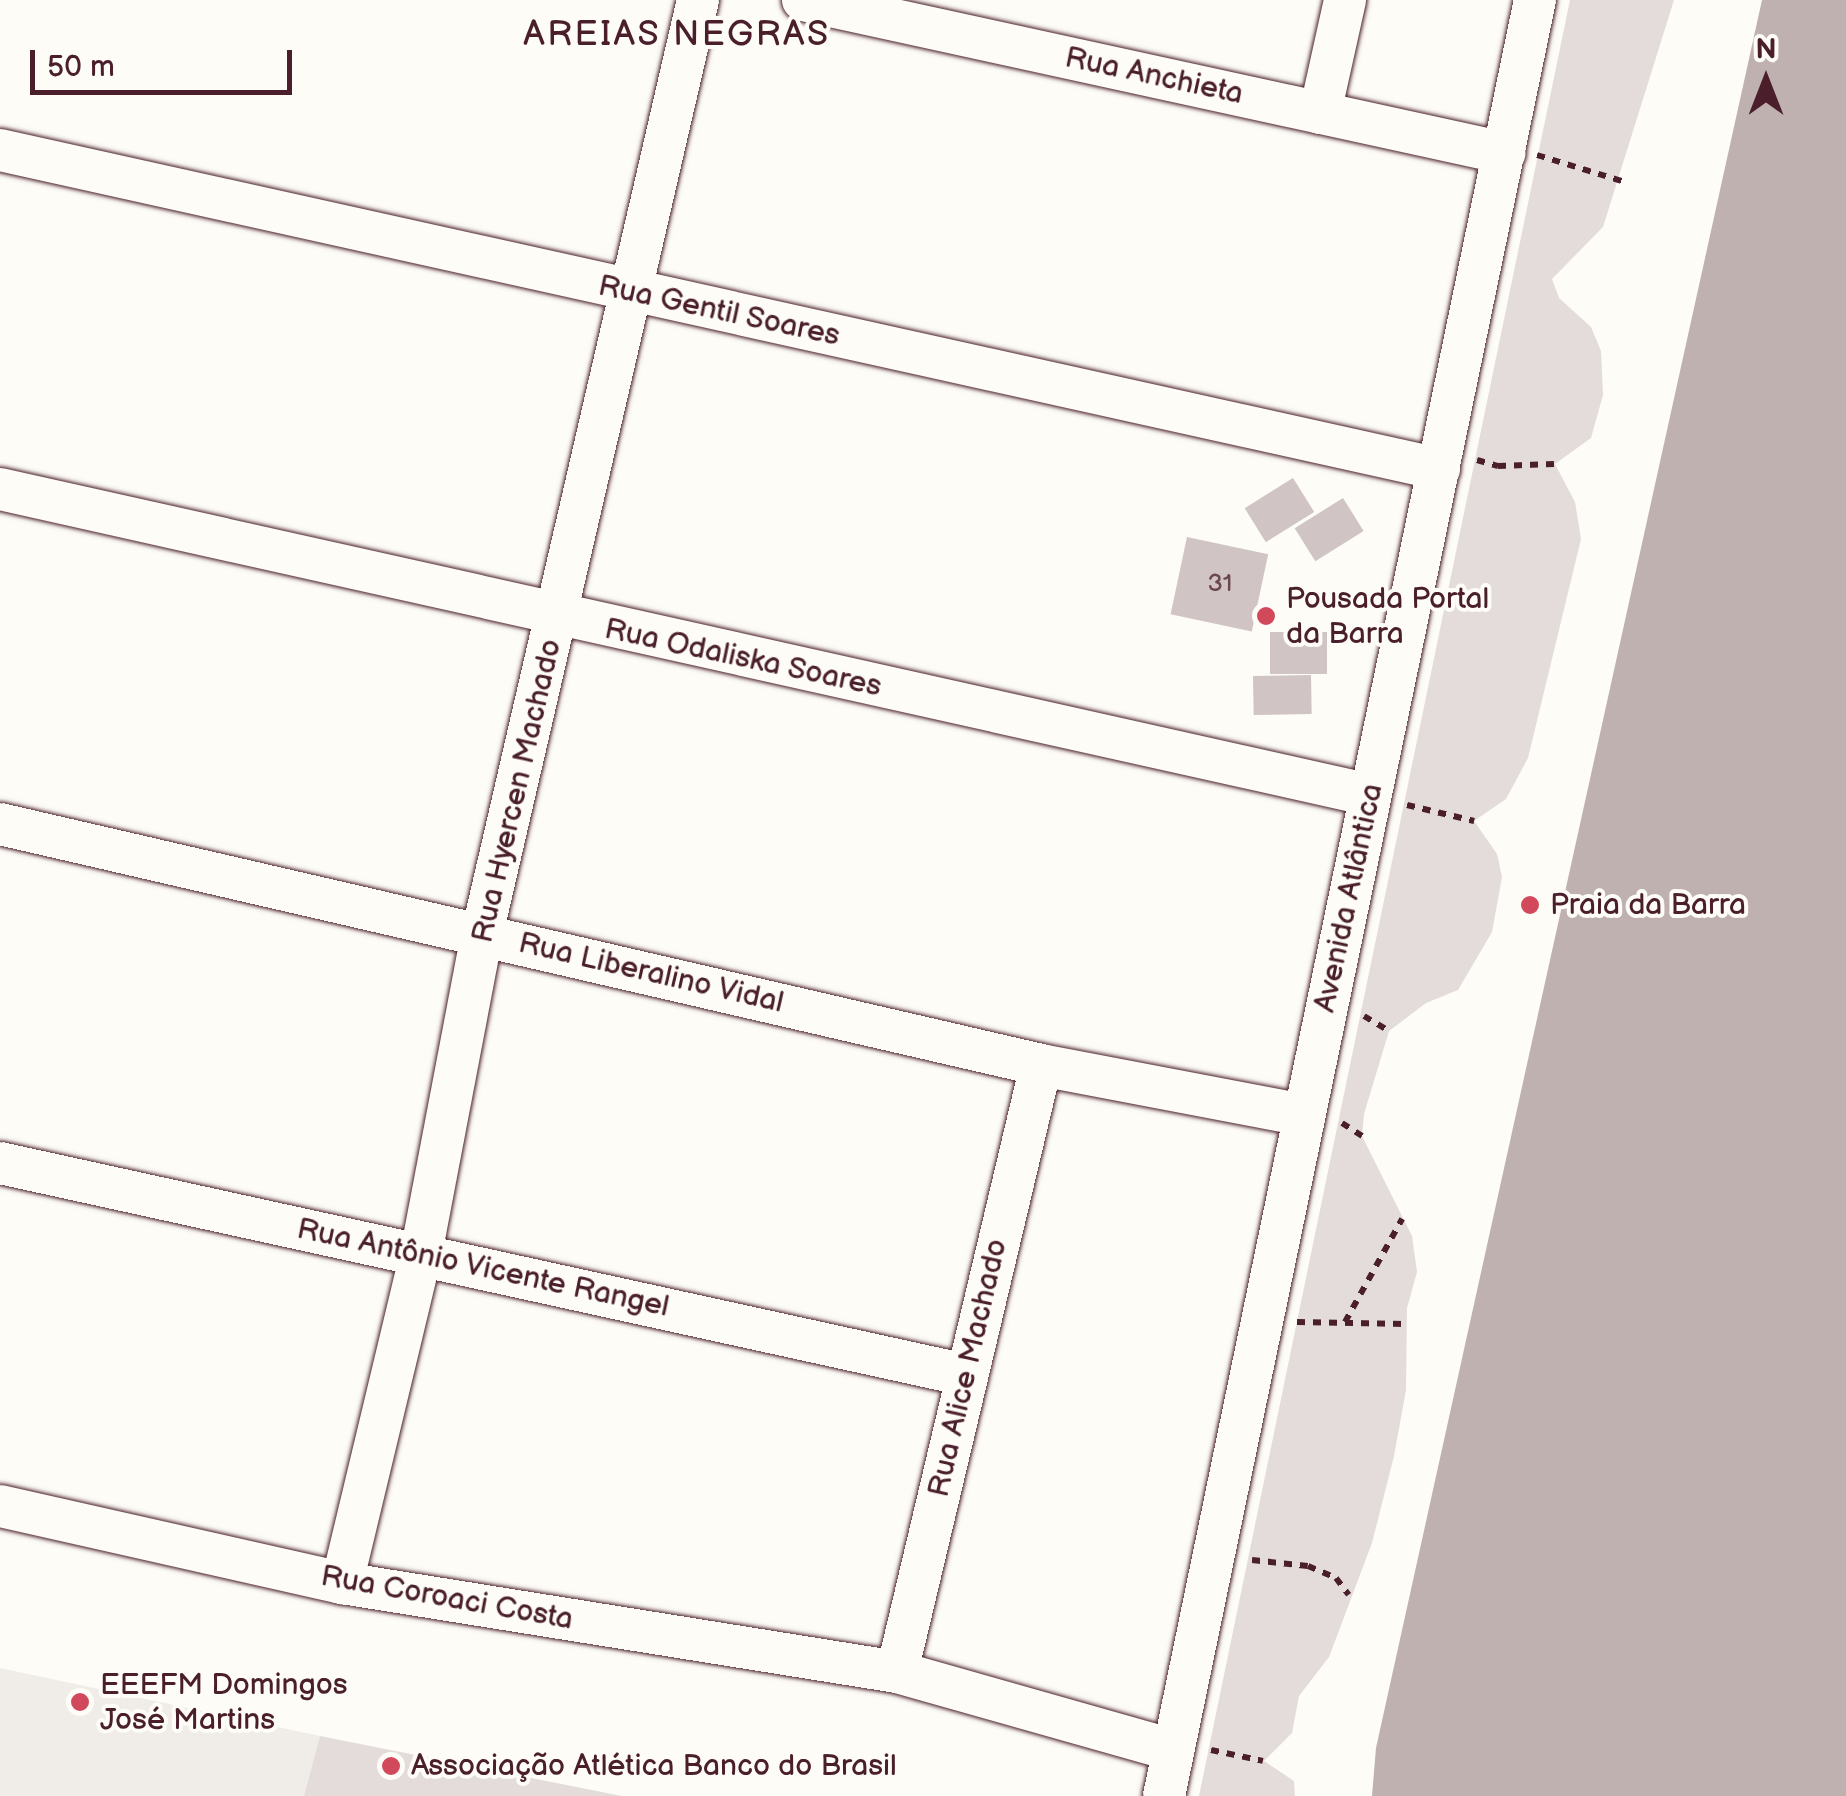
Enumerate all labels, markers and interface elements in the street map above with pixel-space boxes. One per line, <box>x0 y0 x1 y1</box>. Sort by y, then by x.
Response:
district label: AREIAS NEGRAS <box>523 14 831 56</box>
scale bar <box>35 30 298 92</box>
north arrow <box>1716 30 1816 130</box>
text: N <box>1755 33 1777 66</box>
street label: Rua Anchieta <box>1062 40 1246 112</box>
text: 50 m <box>47 49 115 85</box>
street label: Rua Gentil Soares <box>595 268 843 354</box>
house number: 31 <box>1207 569 1233 599</box>
place label: Pousada Portal da Barra <box>1286 581 1489 652</box>
marker: Pousada Portal da Barra <box>1255 605 1277 627</box>
street label: Rua Odaliska Soares <box>601 611 885 705</box>
street label: Rua Hyercen Machado <box>465 636 569 946</box>
street label: Avenida Atlântica <box>1307 780 1391 1016</box>
place label: Praia da Barra <box>1550 887 1746 923</box>
marker: Praia da Barra <box>1519 894 1541 916</box>
street label: Rua Liberalino Vidal <box>515 925 787 1021</box>
street label: Rua Antônio Vicente Rangel <box>293 1211 673 1325</box>
street label: Rua Alice Machado <box>921 1236 1015 1500</box>
street label: Rua Coroaci Costa <box>318 1558 576 1638</box>
place label: EEEFM Domingos José Martins <box>100 1667 348 1738</box>
marker: EEEFM Domingos José Martins <box>69 1691 91 1713</box>
place label: Associação Atlética Banco do Brasil <box>411 1748 897 1784</box>
marker: Associação Atlética Banco do Brasil <box>380 1755 402 1777</box>

